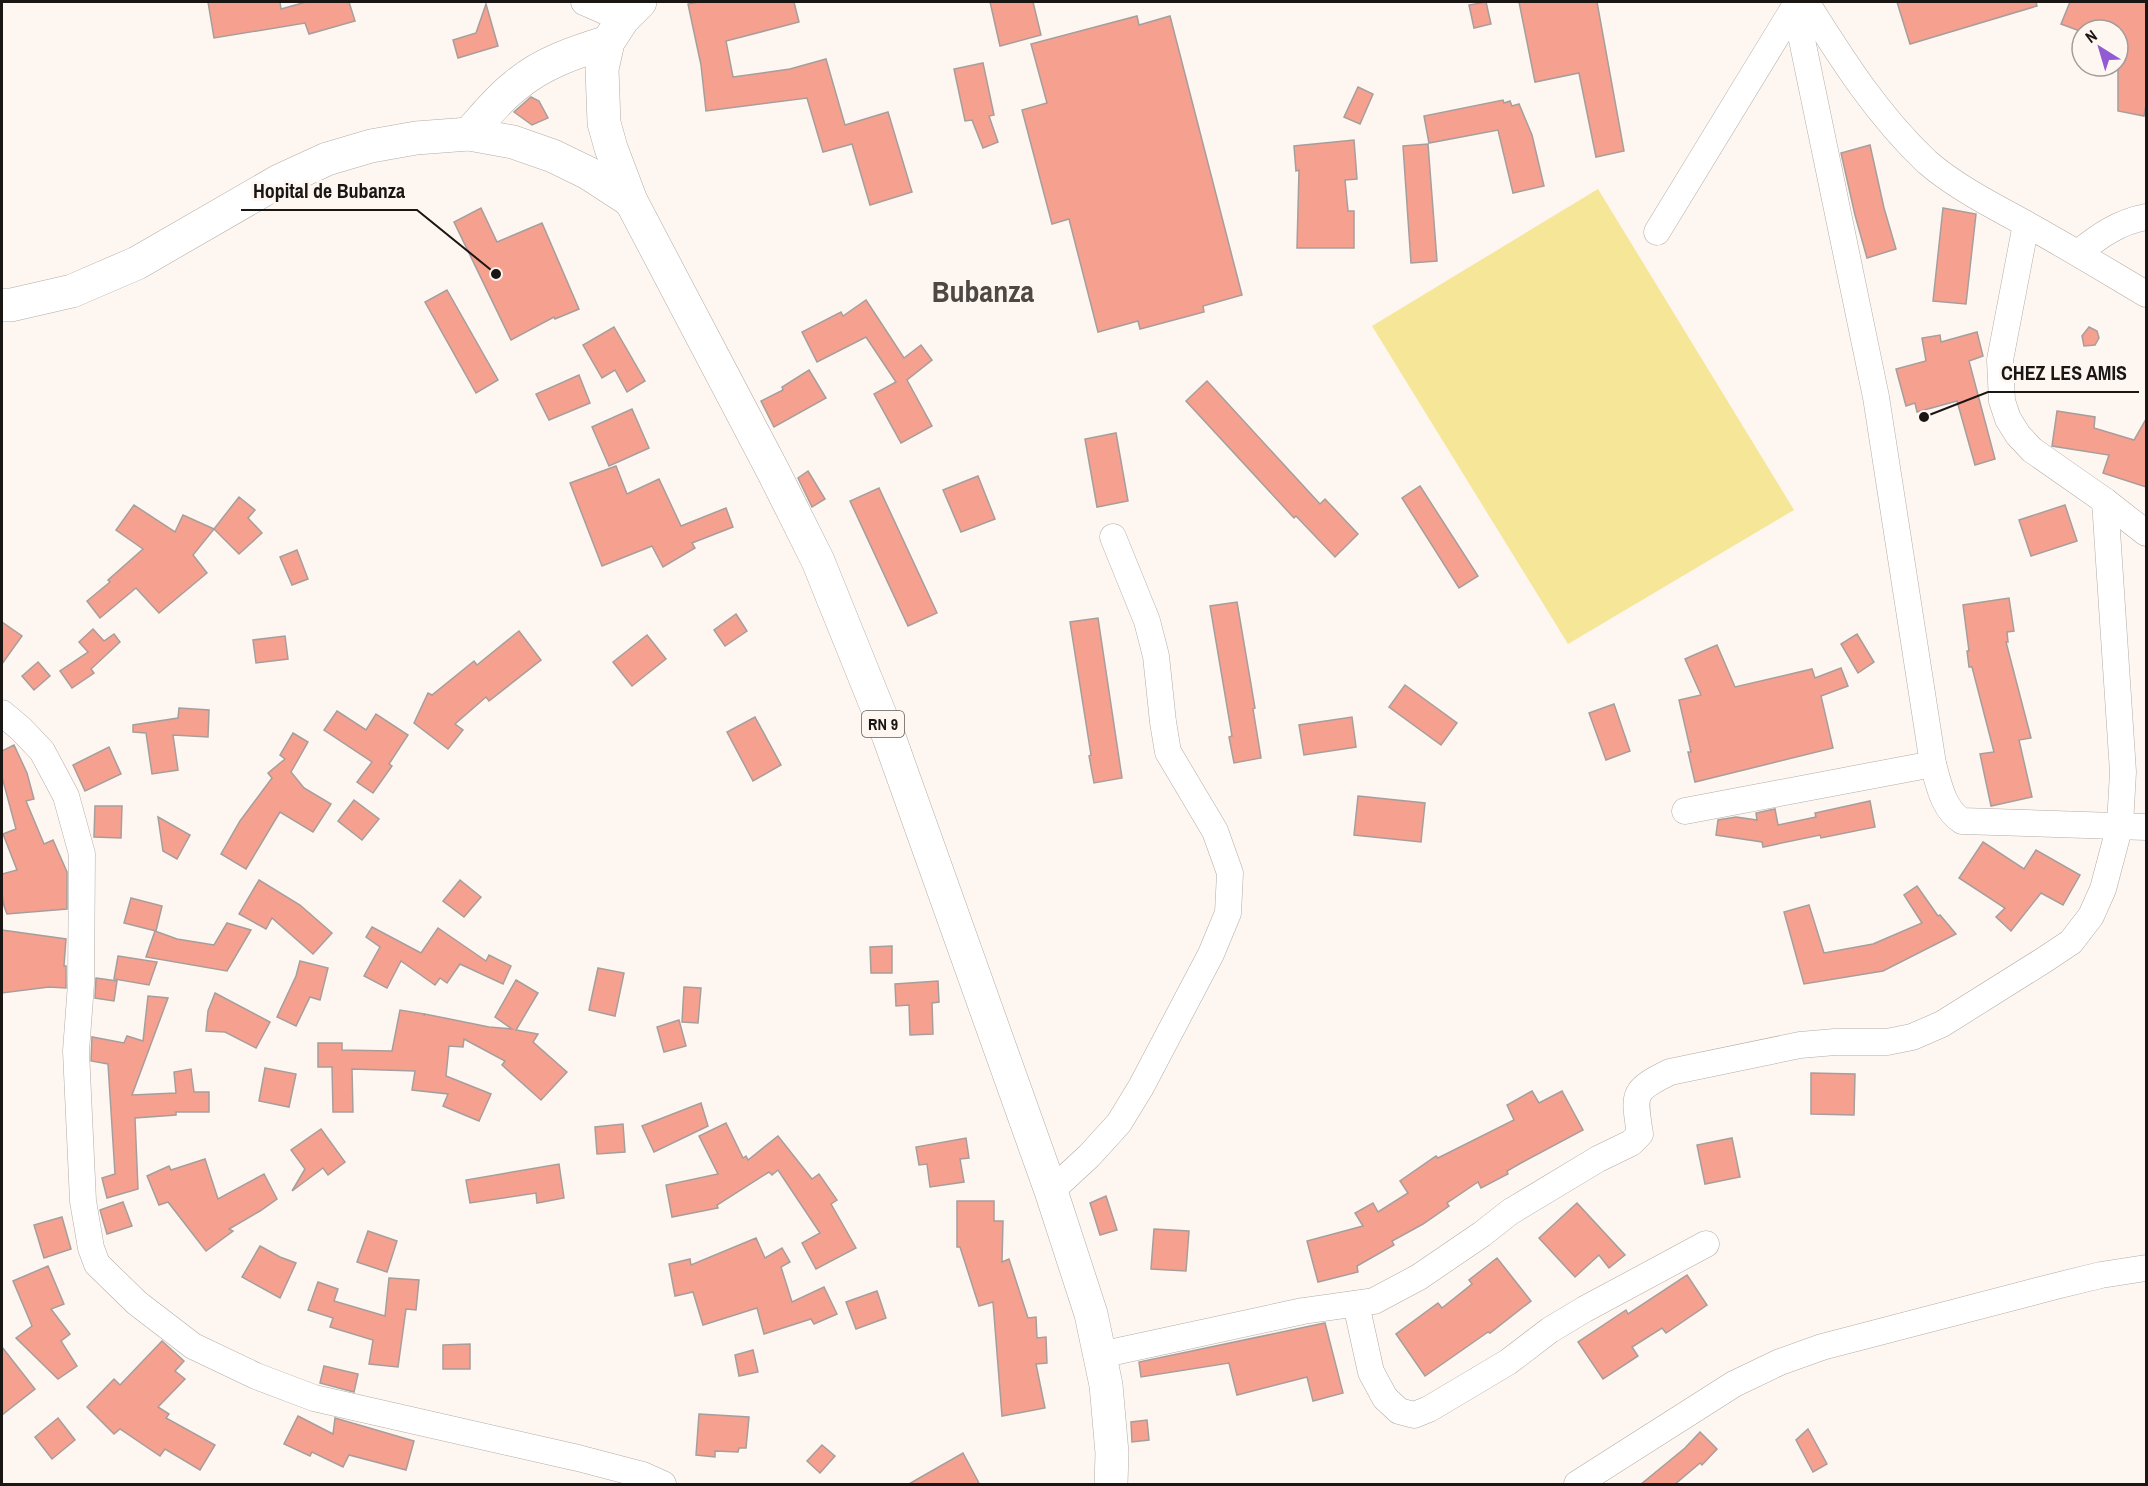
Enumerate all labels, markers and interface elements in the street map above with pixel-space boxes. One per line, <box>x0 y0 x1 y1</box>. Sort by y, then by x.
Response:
north arrow <box>2070 18 2130 78</box>
text: N <box>2081 24 2101 48</box>
callout: Hopital de Bubanza <box>241 172 417 210</box>
text: Hopital de Bubanza <box>253 177 405 204</box>
district label: Bubanza <box>932 271 1035 311</box>
callout: CHEZ LES AMIS <box>1988 354 2139 392</box>
text: CHEZ LES AMIS <box>2001 359 2127 386</box>
road number: RN 9 <box>862 711 904 737</box>

